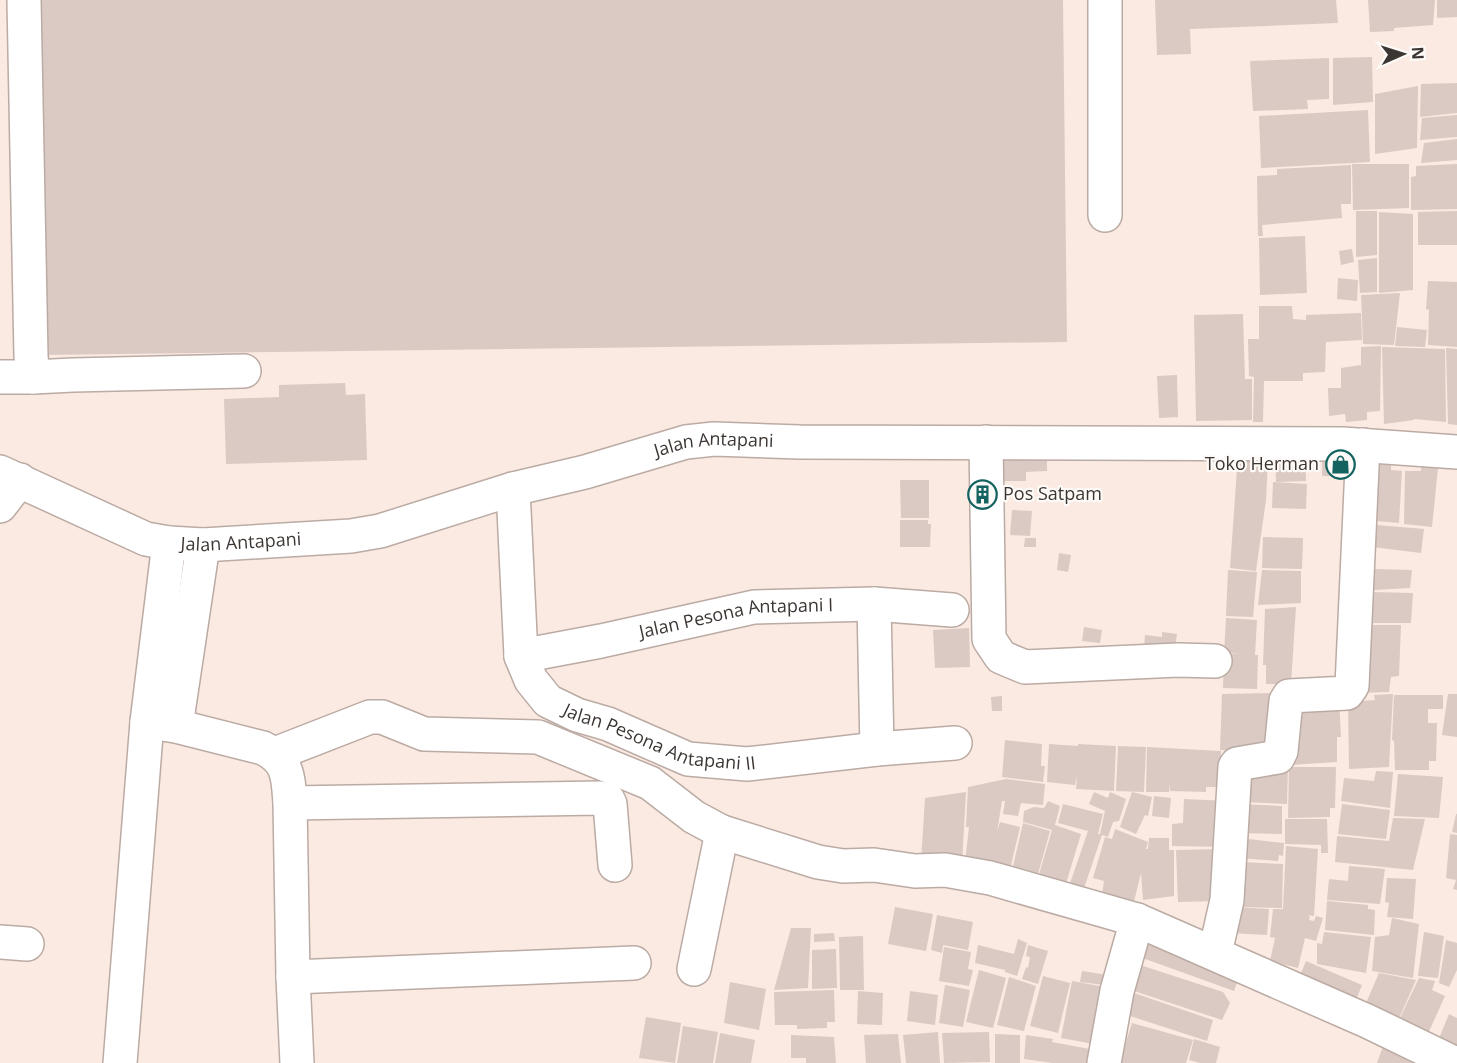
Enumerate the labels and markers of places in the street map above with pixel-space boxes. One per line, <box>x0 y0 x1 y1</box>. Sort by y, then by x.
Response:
shop icon: Toko Herman <box>1324 448 1356 480</box>
place label: Toko Herman <box>1205 451 1319 475</box>
building icon: Pos Satpam <box>966 478 998 510</box>
place label: Pos Satpam <box>1003 481 1102 505</box>

